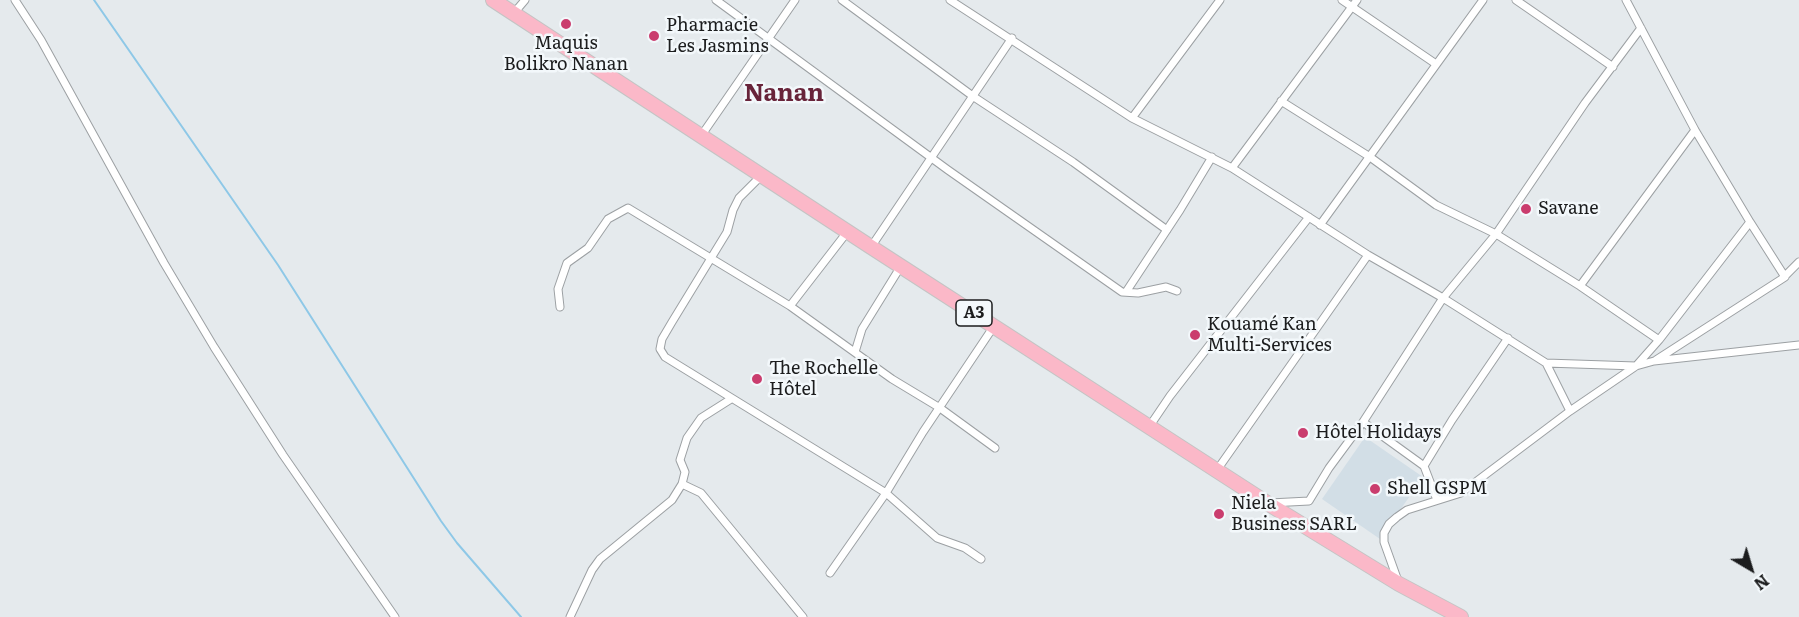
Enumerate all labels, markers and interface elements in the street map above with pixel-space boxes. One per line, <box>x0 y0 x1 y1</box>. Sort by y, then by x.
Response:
place label: Pharmacie Les Jasmins <box>666 15 769 57</box>
marker: Maquis Bolikro Nanan <box>559 17 573 31</box>
marker: Pharmacie Les Jasmins <box>647 29 661 43</box>
place label: Maquis Bolikro Nanan <box>504 33 628 76</box>
district label: Nanan <box>744 80 824 108</box>
place label: Savane <box>1538 198 1599 220</box>
marker: Savane <box>1519 202 1533 216</box>
road number: A3 <box>956 300 992 326</box>
place label: Kouamé Kan Multi-Services <box>1207 314 1332 356</box>
marker: Kouamé Kan Multi-Services <box>1188 328 1202 342</box>
place label: The Rochelle Hôtel <box>769 358 878 400</box>
marker: The Rochelle Hôtel <box>750 372 764 386</box>
place label: Hôtel Holidays <box>1315 422 1441 444</box>
marker: Hôtel Holidays <box>1296 426 1310 440</box>
place label: Shell GSPM <box>1387 478 1487 500</box>
marker: Shell GSPM <box>1368 482 1382 496</box>
place label: Niela Business SARL <box>1231 493 1357 536</box>
marker: Niela Business SARL <box>1212 507 1226 521</box>
north arrow <box>1721 539 1781 599</box>
text: N <box>1749 570 1775 597</box>

